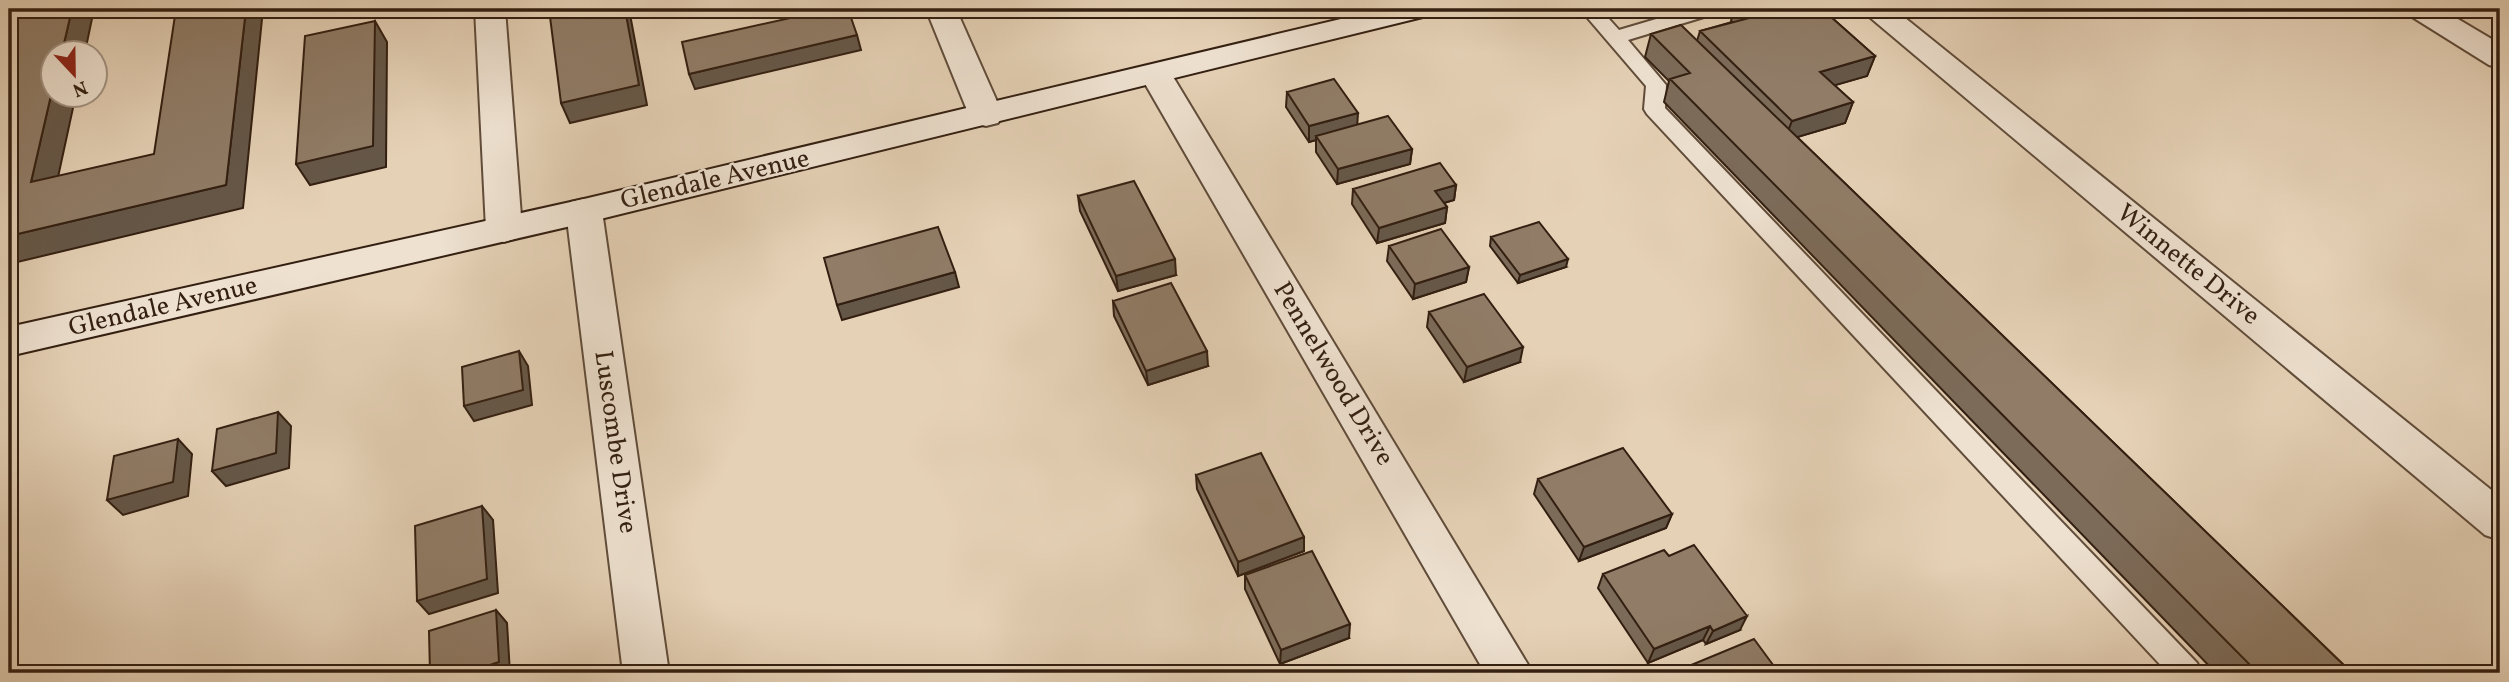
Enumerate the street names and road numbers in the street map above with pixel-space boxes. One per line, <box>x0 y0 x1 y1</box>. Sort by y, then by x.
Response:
street label: Glendale Avenue <box>617 141 813 219</box>
street label: Winnette Drive <box>2109 196 2267 334</box>
street label: Glendale Avenue <box>65 268 261 346</box>
street label: Pennelwood Drive <box>1264 275 1402 473</box>
street label: Luscombe Drive <box>584 348 646 536</box>

